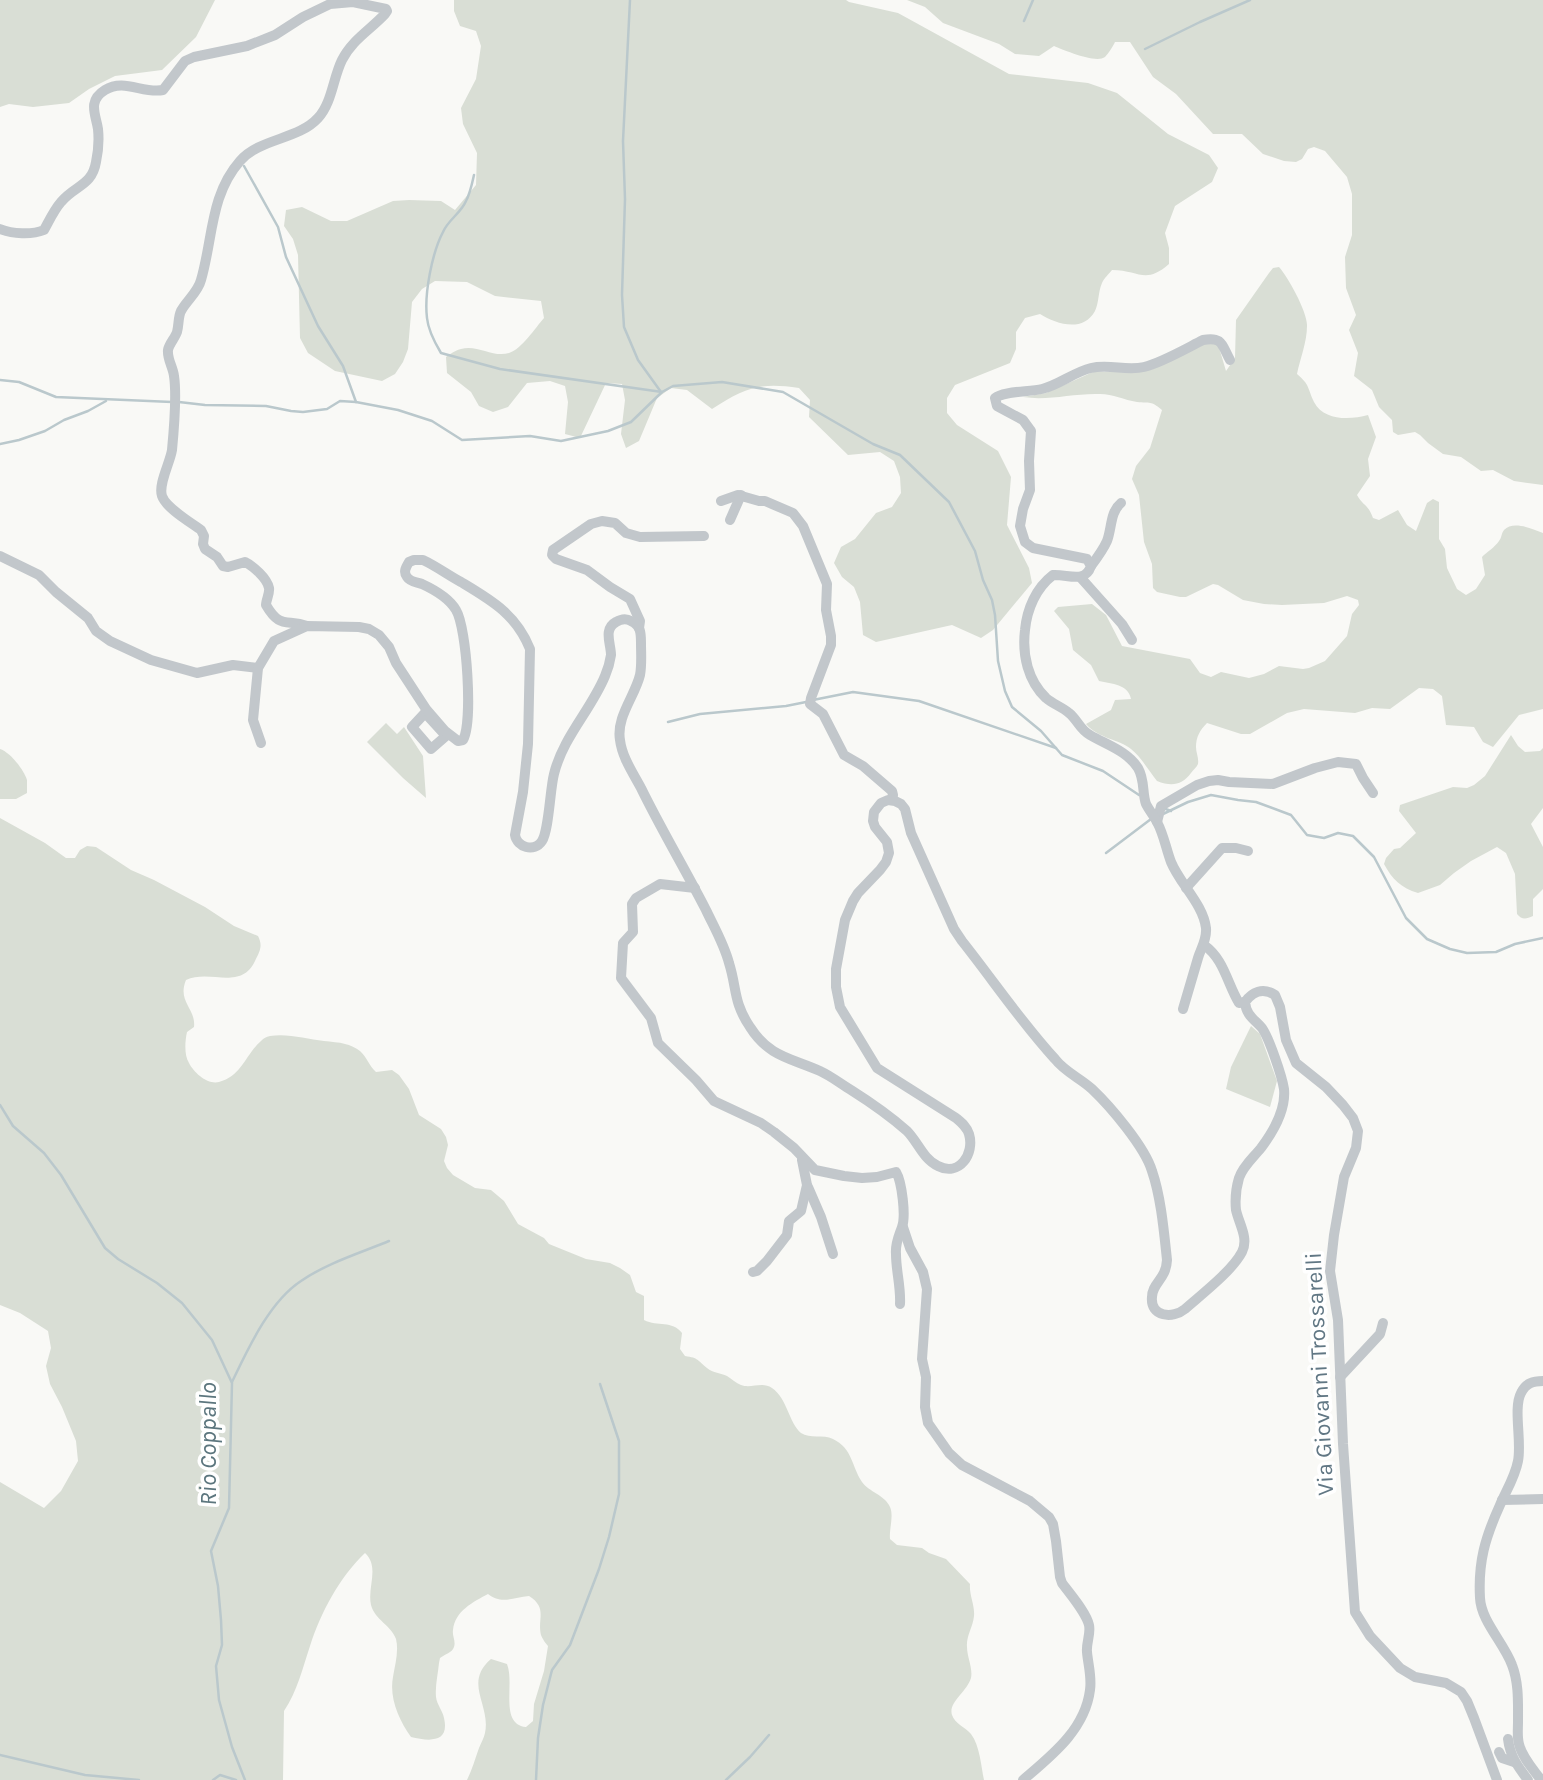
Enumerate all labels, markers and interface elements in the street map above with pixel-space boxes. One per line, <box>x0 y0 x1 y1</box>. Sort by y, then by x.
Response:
street label: Via Giovanni Trossarelli <box>1300 1252 1339 1496</box>
water label: Rio Coppallo <box>194 1382 222 1506</box>

